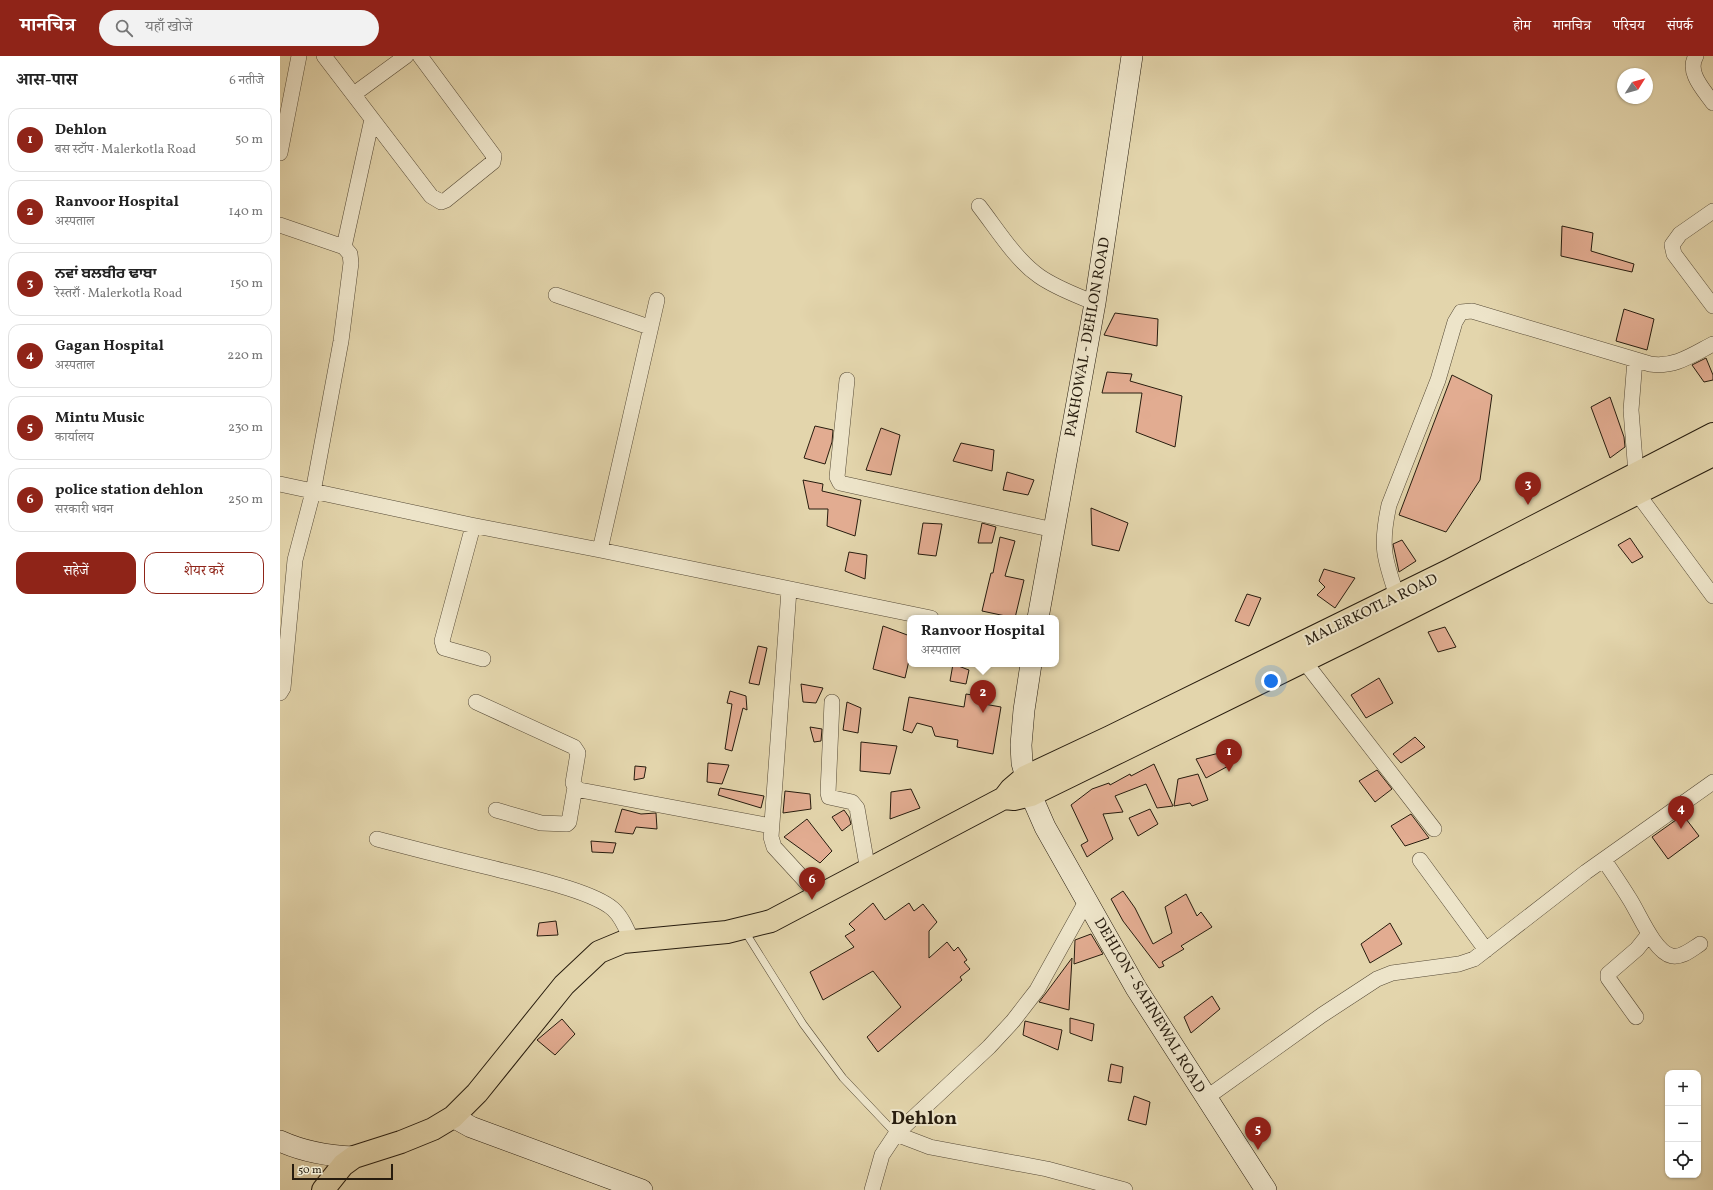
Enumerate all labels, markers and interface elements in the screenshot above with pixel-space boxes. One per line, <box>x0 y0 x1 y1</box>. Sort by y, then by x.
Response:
search box <box>99 10 379 46</box>
text: मानचित्र <box>20 13 75 39</box>
icon: search <box>113 17 135 39</box>
text: यहाँ खोजें <box>145 17 192 38</box>
text: होम <box>1513 17 1531 36</box>
text: मानचित्र <box>1553 17 1591 36</box>
text: परिचय <box>1613 17 1645 36</box>
text: संपर्क <box>1667 17 1693 36</box>
north arrow <box>1617 68 1653 104</box>
text: आस-पास <box>16 69 77 92</box>
text: 6 नतीजे <box>229 72 264 90</box>
text: Dehlon <box>55 120 107 141</box>
text: 1 <box>27 131 33 149</box>
text: 50 m <box>235 131 263 149</box>
text: बस स्टॉप · Malerkotla Road <box>55 141 196 159</box>
text: Ranvoor Hospital <box>55 192 179 213</box>
text: 2 <box>27 203 33 221</box>
text: 140 m <box>229 203 263 221</box>
text: अस्पताल <box>55 213 95 231</box>
street label: PAKHOWAL - DEHLON ROAD <box>1061 236 1116 439</box>
text: ਨਵਾਂ ਬਲਬੀਰ ਢਾਬਾ <box>55 264 157 285</box>
text: 3 <box>27 275 33 293</box>
text: 150 m <box>230 275 263 293</box>
text: रेस्तराँ · Malerkotla Road <box>55 285 182 303</box>
text: Gagan Hospital <box>55 336 164 357</box>
text: 4 <box>26 347 34 365</box>
text: 220 m <box>227 347 263 365</box>
text: अस्पताल <box>55 357 95 375</box>
text: Mintu Music <box>55 408 145 429</box>
text: 5 <box>27 419 33 437</box>
text: 230 m <box>228 419 263 437</box>
text: कार्यालय <box>55 429 94 447</box>
pin: 3 <box>1515 472 1541 505</box>
text: police station dehlon <box>55 480 203 501</box>
text: 6 <box>26 491 34 509</box>
text: 250 m <box>228 491 263 509</box>
text: सरकारी भवन <box>55 501 113 519</box>
button: सहेजें <box>16 552 136 594</box>
button: शेयर करें <box>144 552 264 594</box>
street label: MALERKOTLA ROAD <box>1302 569 1442 652</box>
popup <box>907 615 1059 667</box>
text: Ranvoor Hospital <box>921 621 1045 642</box>
text: अस्पताल <box>921 642 961 660</box>
your location <box>1261 671 1281 691</box>
pin: 2 <box>970 680 996 713</box>
pin: 1 <box>1216 739 1242 772</box>
pin: 4 <box>1668 796 1694 829</box>
pin: 6 <box>799 867 825 900</box>
street label: DEHLON - SAHNEWAL ROAD <box>1088 914 1210 1097</box>
map controls <box>1665 1070 1701 1178</box>
button: + <box>1665 1070 1701 1106</box>
district label: Dehlon <box>891 1106 957 1132</box>
button: − <box>1665 1106 1701 1142</box>
pin: 5 <box>1245 1117 1271 1150</box>
button: locate <box>1665 1142 1701 1178</box>
scale bar <box>292 1162 393 1181</box>
text: 50 m <box>298 1163 322 1178</box>

